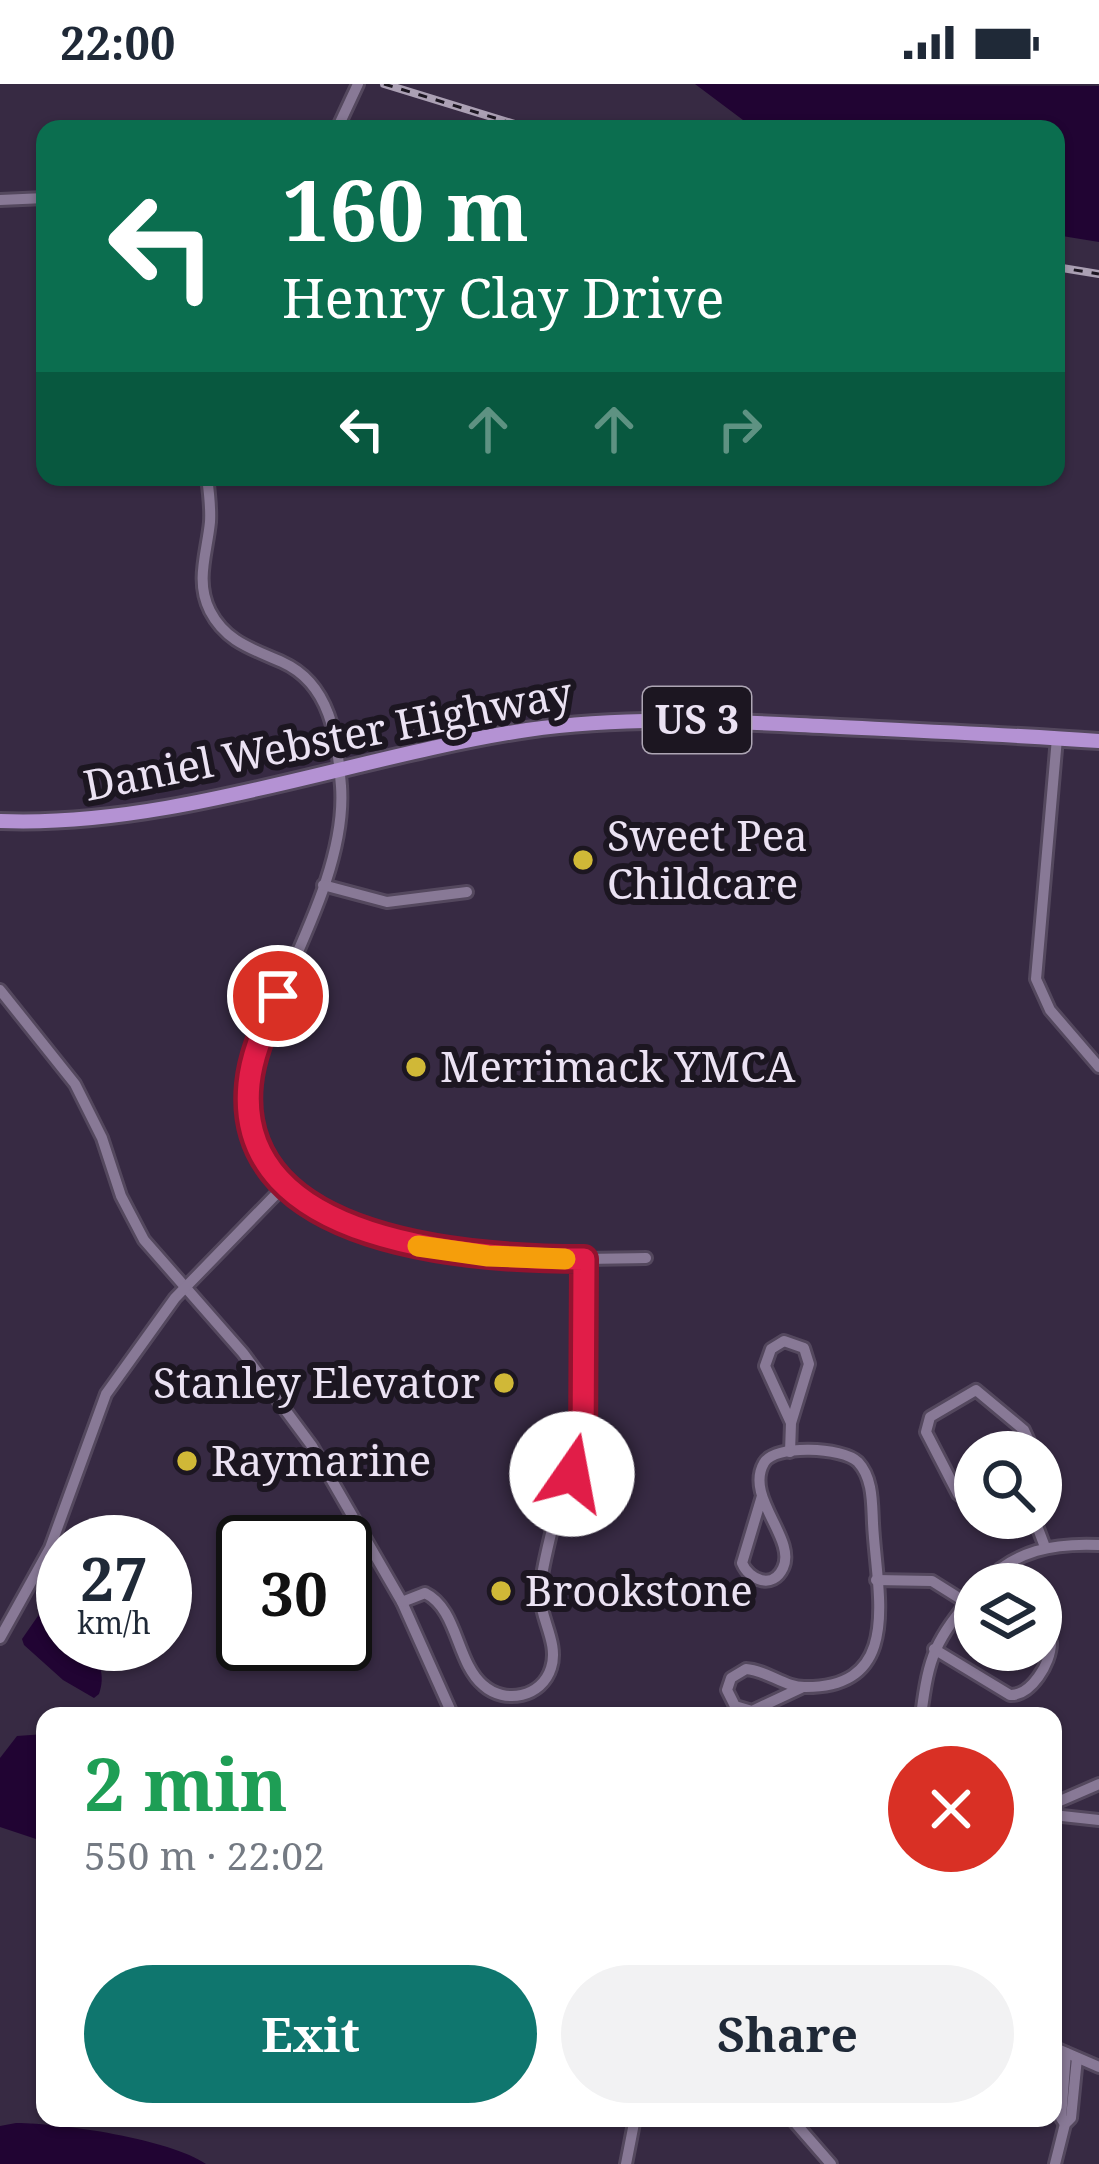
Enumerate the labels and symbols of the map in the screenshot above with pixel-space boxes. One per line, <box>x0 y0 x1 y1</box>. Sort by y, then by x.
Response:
street label: Daniel Webster Highway <box>79 662 577 813</box>
road number: US 3 <box>643 687 751 753</box>
place label: Sweet Pea Childcare <box>607 806 808 911</box>
marker: Sweet Pea Childcare <box>570 847 596 873</box>
pin <box>227 945 329 1047</box>
place label: Merrimack YMCA <box>440 1037 796 1094</box>
marker: Merrimack YMCA <box>403 1054 429 1080</box>
place label: Stanley Elevator <box>153 1353 480 1410</box>
marker: Stanley Elevator <box>491 1370 517 1396</box>
position arrow <box>509 1411 635 1537</box>
place label: Raymarine <box>211 1431 431 1488</box>
marker: Raymarine <box>174 1448 200 1474</box>
speed limit sign: 30 <box>216 1515 372 1671</box>
place label: Brookstone <box>525 1561 753 1618</box>
marker: Brookstone <box>488 1578 514 1604</box>

